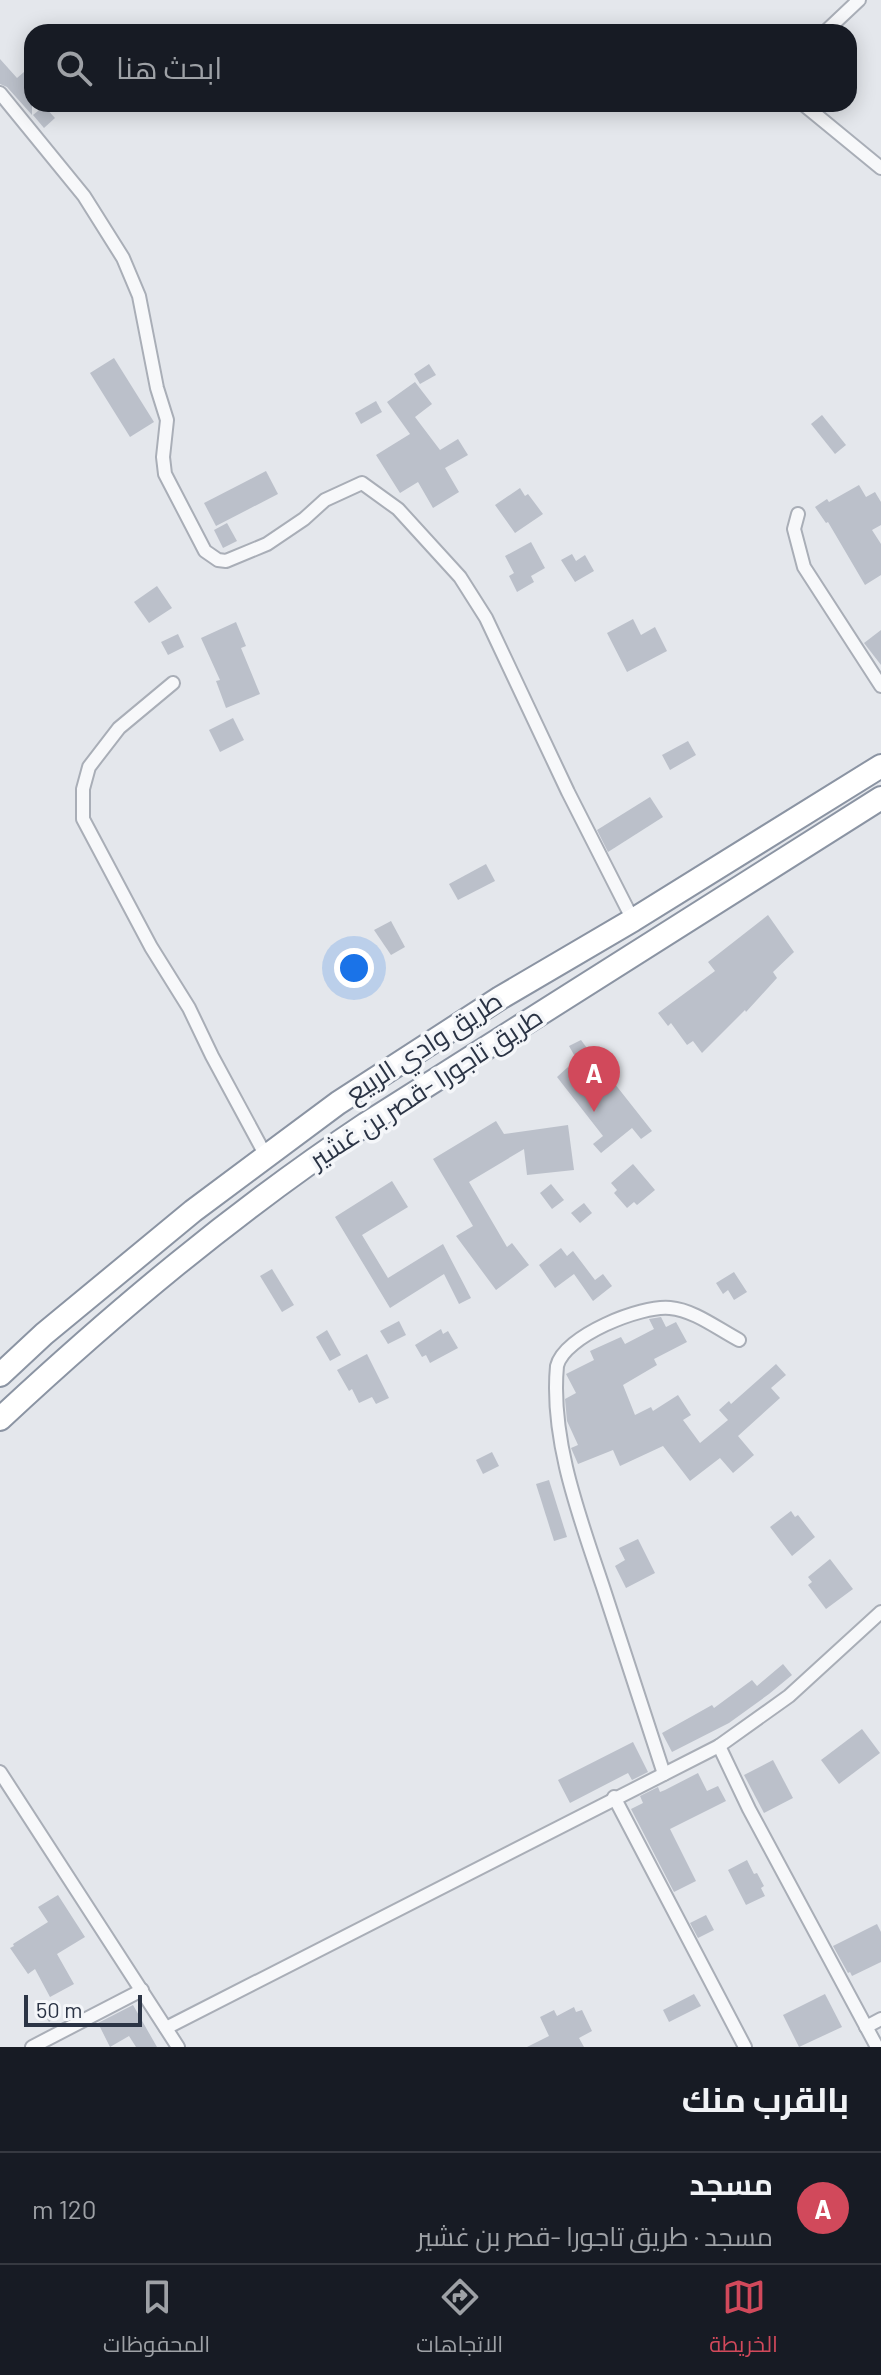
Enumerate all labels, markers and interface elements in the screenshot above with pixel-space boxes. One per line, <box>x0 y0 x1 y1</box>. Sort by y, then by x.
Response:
search box <box>24 24 857 112</box>
icon: search <box>52 46 96 90</box>
text: ابحث هنا <box>116 49 222 85</box>
your location <box>334 948 374 988</box>
street label: طريق وادي الربيع <box>339 984 510 1113</box>
street label: طريق تاجورا -قصر بن غشير <box>301 1000 549 1176</box>
pin: A <box>568 1046 620 1112</box>
scale bar <box>24 1991 142 2027</box>
text: 50 m <box>36 1996 82 2022</box>
text: بالقرب منك <box>682 2078 849 2119</box>
text: مسجد <box>690 2165 773 2201</box>
text: 120 m <box>32 2193 96 2224</box>
text: A <box>814 2193 832 2224</box>
text: مسجد · طريق تاجورا -قصر بن غشير <box>417 2220 773 2251</box>
tab: المحفوظات <box>103 2275 210 2365</box>
tab: الاتجاهات <box>416 2275 503 2365</box>
tab: الخريطة <box>709 2275 778 2365</box>

